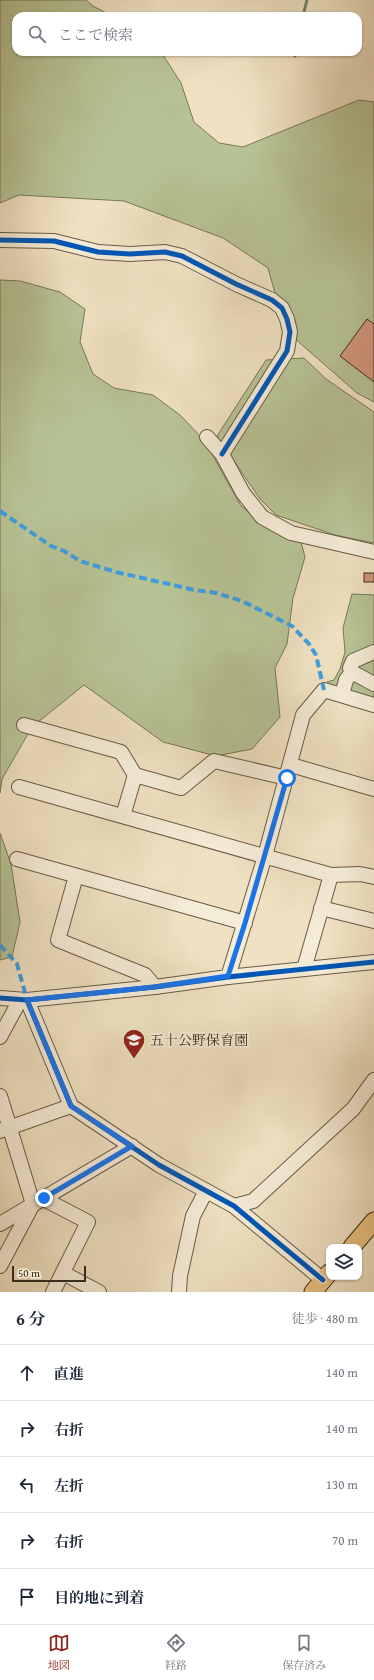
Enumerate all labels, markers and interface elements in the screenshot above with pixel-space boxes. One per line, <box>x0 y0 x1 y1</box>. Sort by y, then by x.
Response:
search box <box>12 12 362 56</box>
icon: search <box>26 23 48 45</box>
text: ここで検索 <box>58 24 133 45</box>
route start <box>278 769 296 787</box>
school or university icon: 五十公野保育園 <box>121 1027 147 1060</box>
place label: 五十公野保育園 <box>150 1030 248 1050</box>
route end <box>35 1189 53 1207</box>
map controls <box>326 1244 362 1280</box>
button: layers <box>326 1244 362 1280</box>
scale bar <box>12 1264 86 1283</box>
text: 50 m <box>18 1265 40 1281</box>
text: 6 分 <box>16 1306 46 1331</box>
text: 徒歩 · 480 m <box>292 1309 358 1328</box>
icon: ahead <box>16 1362 38 1384</box>
text: 直進 <box>54 1363 84 1384</box>
text: 140 m <box>326 1363 358 1382</box>
icon: right <box>16 1418 38 1440</box>
text: 右折 <box>54 1419 84 1440</box>
text: 140 m <box>326 1419 358 1438</box>
icon: left <box>16 1474 38 1496</box>
text: 左折 <box>54 1475 84 1496</box>
text: 130 m <box>326 1475 358 1494</box>
icon: right <box>16 1530 38 1552</box>
text: 右折 <box>54 1531 84 1552</box>
text: 70 m <box>332 1531 358 1550</box>
icon: arrive <box>16 1586 38 1608</box>
text: 目的地に到着 <box>54 1587 144 1608</box>
tab: 地図 <box>48 1632 70 1673</box>
tab: 経路 <box>165 1632 187 1673</box>
tab: 保存済み <box>282 1632 326 1673</box>

